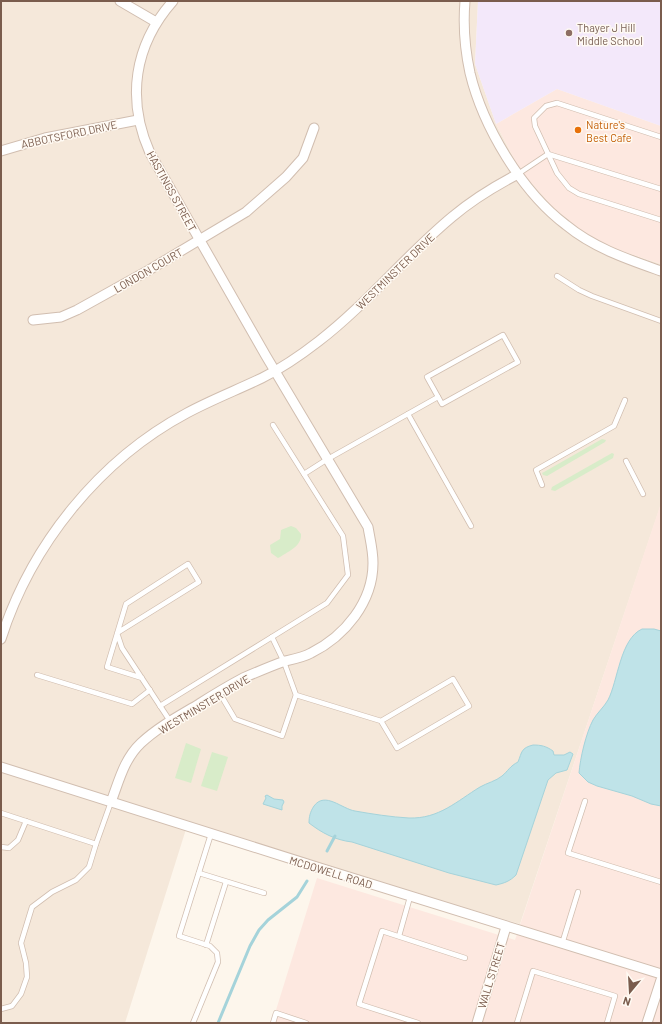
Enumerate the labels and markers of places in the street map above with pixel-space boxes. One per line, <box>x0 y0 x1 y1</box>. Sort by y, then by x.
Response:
place label: Thayer J Hill Middle School <box>577 21 643 47</box>
marker: Thayer J Hill Middle School <box>564 28 574 38</box>
place label: Nature's Best Cafe <box>586 118 632 144</box>
marker: Nature's Best Cafe <box>573 125 583 135</box>

